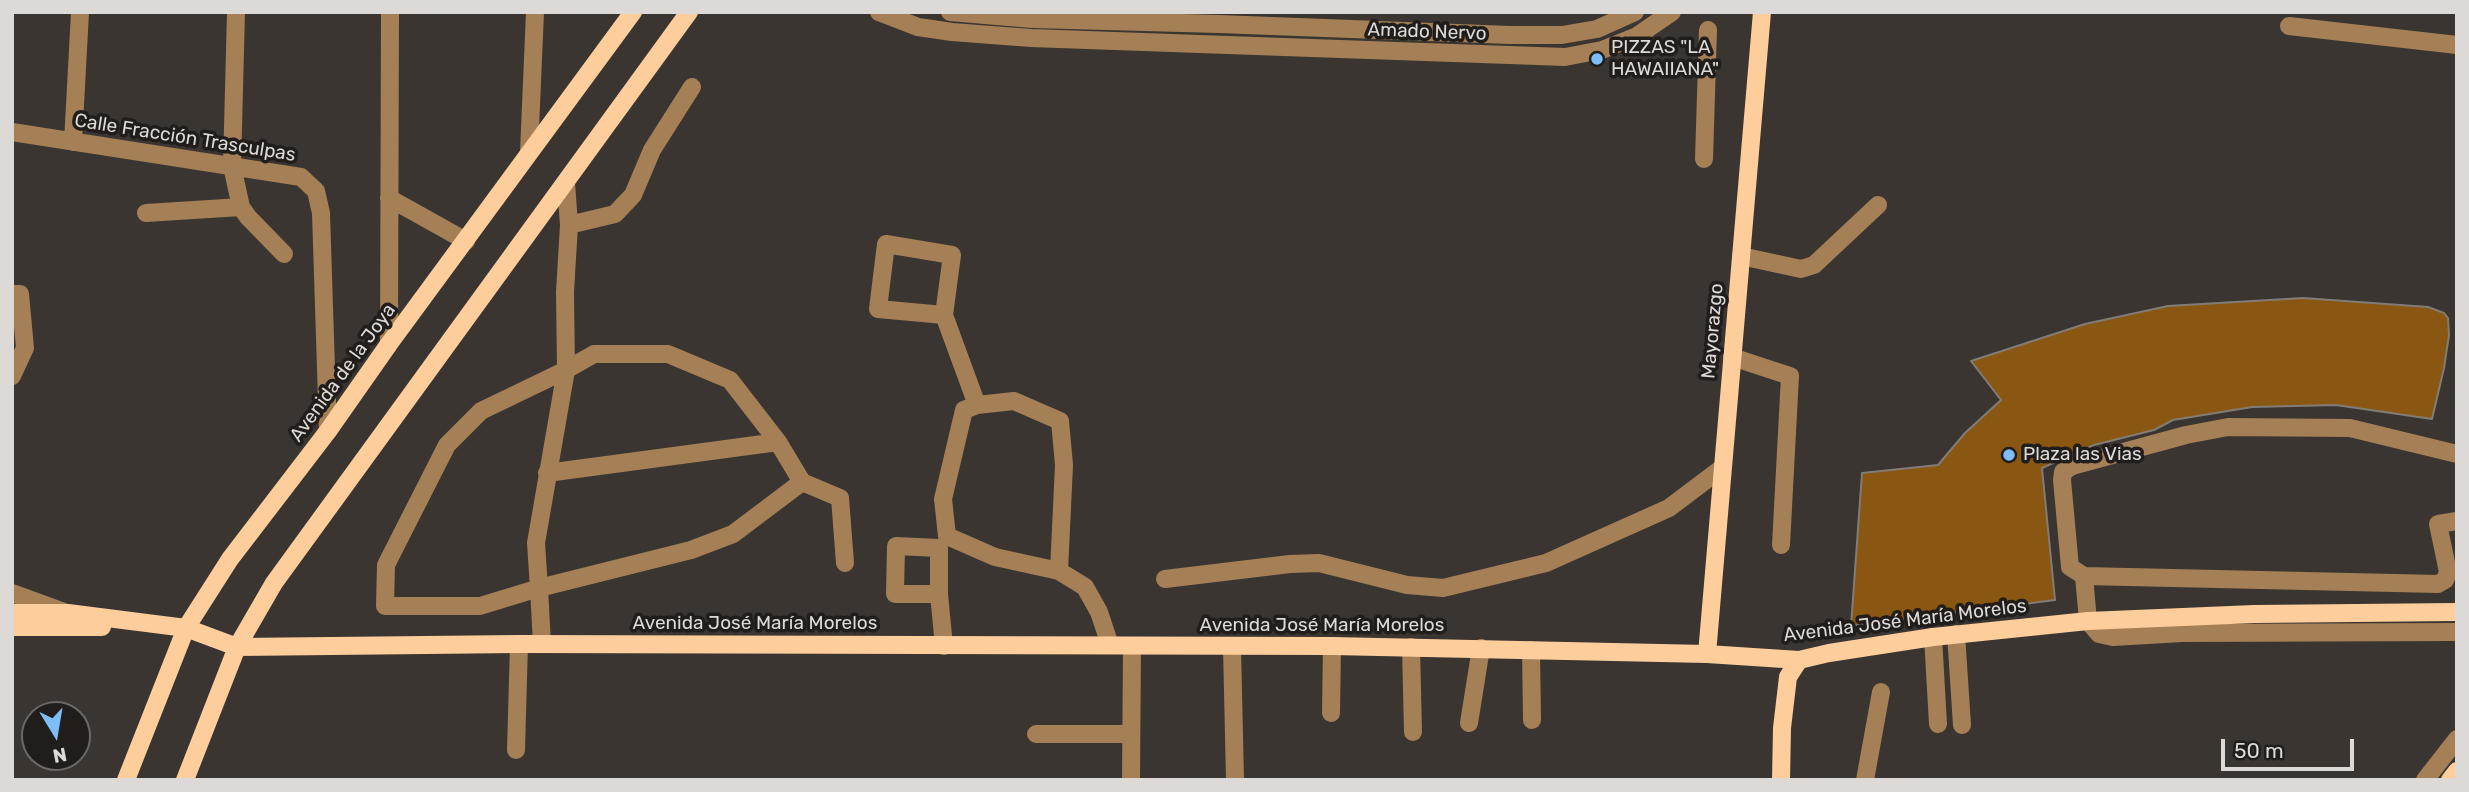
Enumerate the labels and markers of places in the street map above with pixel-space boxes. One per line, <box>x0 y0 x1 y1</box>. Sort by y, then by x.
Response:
place label: PIZZAS "LA HAWAIIANA" <box>1611 37 1719 81</box>
marker: PIZZAS "LA HAWAIIANA" <box>1589 51 1605 67</box>
place label: Plaza las Vias <box>2023 444 2142 466</box>
marker: Plaza las Vias <box>2001 447 2017 463</box>

